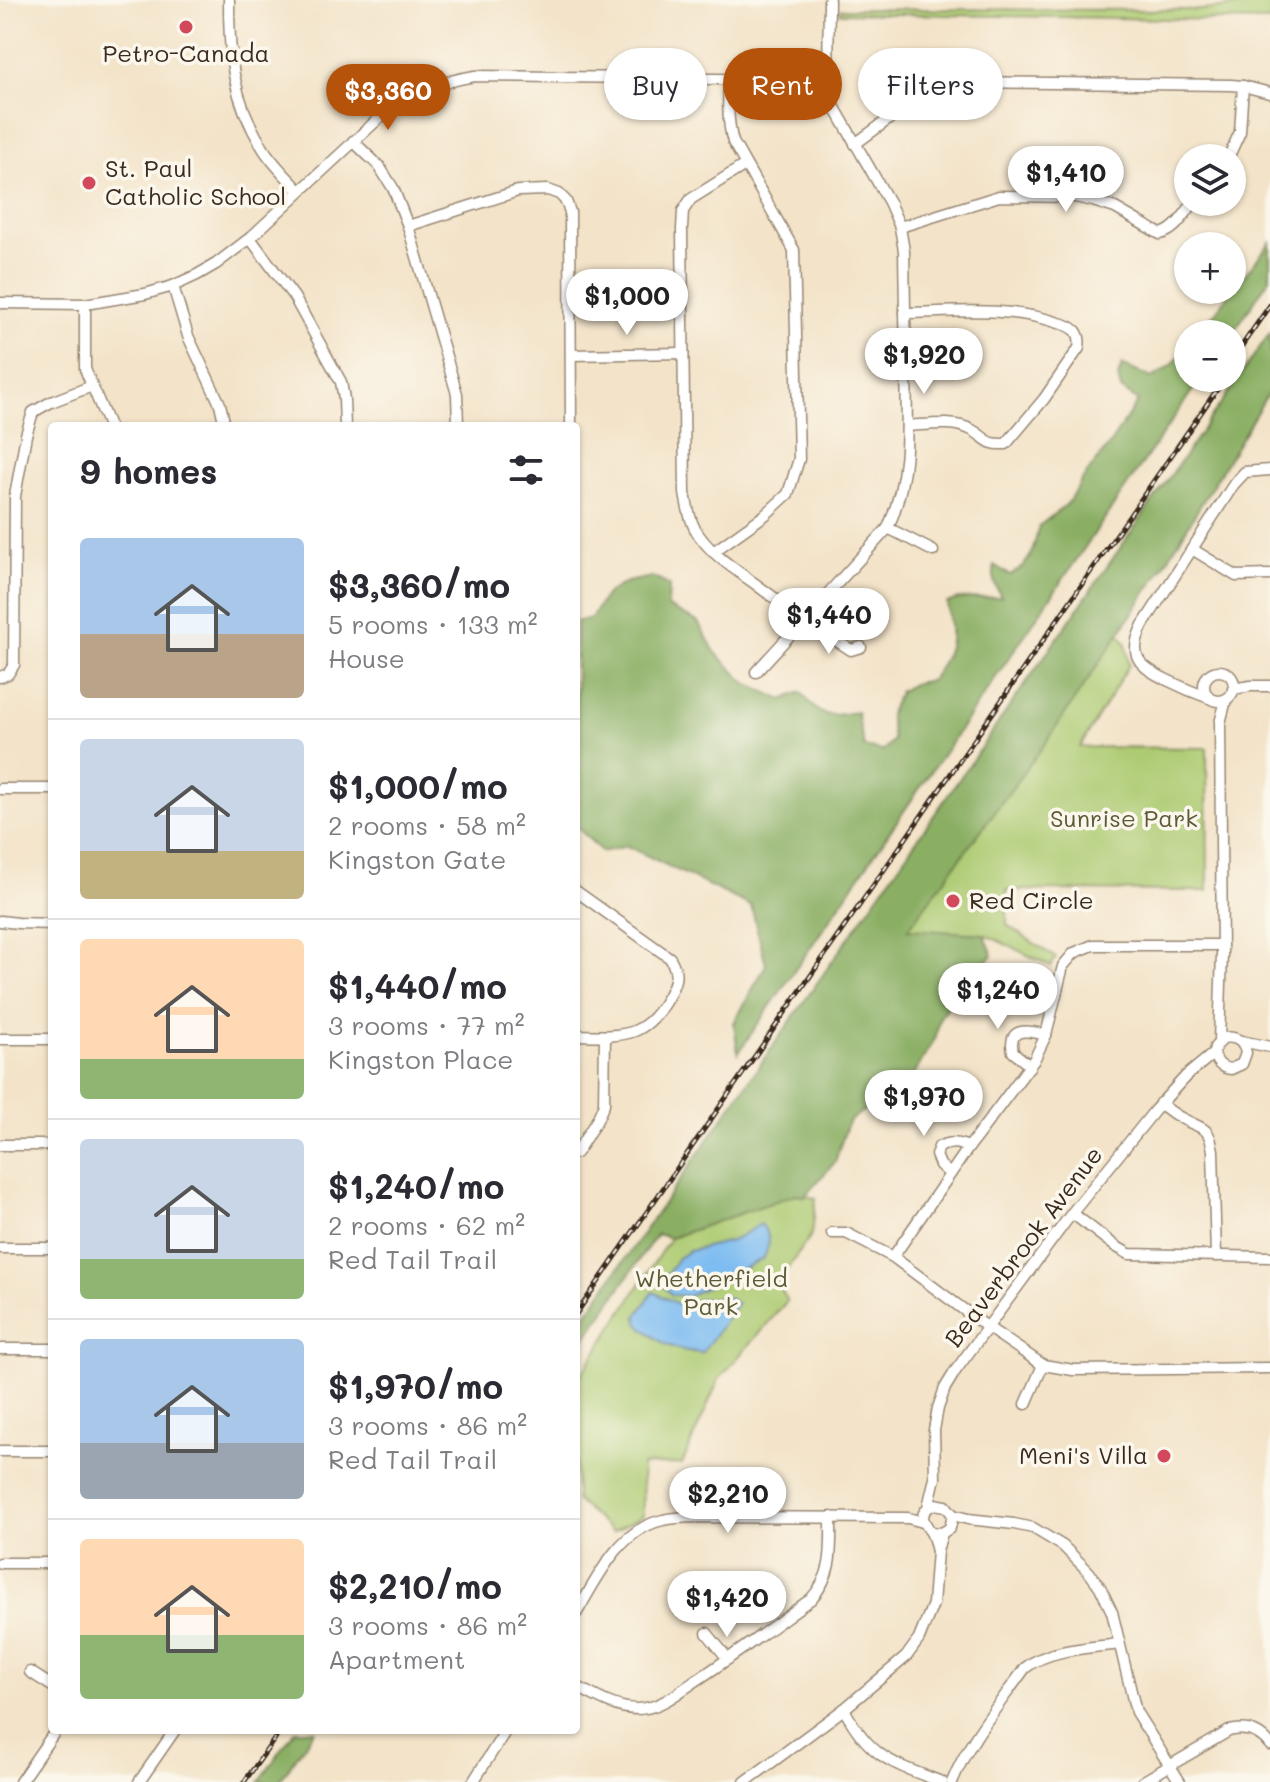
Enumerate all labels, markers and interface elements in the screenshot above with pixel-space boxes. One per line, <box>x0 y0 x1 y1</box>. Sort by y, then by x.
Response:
marker: Petro-Canada <box>177 18 195 36</box>
place label: Petro-Canada <box>103 37 270 68</box>
chip: Buy <box>604 48 707 120</box>
chip: Rent <box>723 48 842 120</box>
chip: Filters <box>858 48 1003 120</box>
pin: $3,360 <box>323 64 453 132</box>
text: $3,360 <box>344 73 432 107</box>
map controls <box>1174 144 1246 392</box>
button: layers <box>1174 144 1246 216</box>
pin: $1,410 <box>1001 146 1131 214</box>
place label: St. Paul Catholic School <box>105 152 286 211</box>
text: $1,410 <box>1026 155 1106 189</box>
marker: St. Paul Catholic School <box>80 174 98 192</box>
button: + <box>1174 232 1246 304</box>
pin: $1,000 <box>562 269 692 337</box>
text: $1,000 <box>584 278 670 312</box>
button: − <box>1174 320 1246 392</box>
pin: $1,920 <box>859 328 989 396</box>
text: $1,920 <box>883 337 965 371</box>
text: 9 homes <box>80 448 217 493</box>
icon: filters <box>504 448 548 492</box>
text: $3,360/mo <box>328 562 510 607</box>
icon: home <box>144 570 240 666</box>
pin: $1,440 <box>764 588 894 656</box>
text: $1,440 <box>786 597 872 631</box>
text: 5 rooms · 133 m² <box>328 607 538 641</box>
text: House <box>328 641 405 675</box>
text: $1,000/mo <box>328 763 508 808</box>
icon: home <box>144 771 240 867</box>
park label: Sunrise Park <box>1050 802 1198 833</box>
text: 2 rooms · 58 m² <box>328 808 526 842</box>
text: Kingston Gate <box>328 842 506 876</box>
place label: Red Circle <box>969 884 1094 915</box>
marker: Red Circle <box>944 892 962 910</box>
text: $1,440/mo <box>328 963 507 1008</box>
pin: $1,240 <box>933 963 1063 1031</box>
icon: home <box>144 971 240 1067</box>
text: $1,240 <box>956 972 1040 1006</box>
text: 3 rooms · 77 m² <box>328 1008 525 1042</box>
text: Kingston Place <box>328 1042 513 1076</box>
pin: $1,970 <box>859 1070 989 1138</box>
text: $1,970 <box>883 1079 965 1113</box>
street label: Beaverbrook Avenue <box>937 1140 1108 1353</box>
text: $1,240/mo <box>328 1163 504 1208</box>
icon: home <box>144 1171 240 1267</box>
text: 2 rooms · 62 m² <box>328 1208 525 1242</box>
text: Red Tail Trail <box>328 1242 497 1276</box>
park label: Whetherfield Park <box>634 1262 788 1321</box>
text: $1,970/mo <box>328 1363 503 1408</box>
icon: home <box>144 1371 240 1467</box>
text: 3 rooms · 86 m² <box>328 1408 527 1442</box>
place label: Meni's Villa <box>1019 1439 1148 1470</box>
text: Red Tail Trail <box>328 1442 497 1476</box>
marker: Meni's Villa <box>1155 1447 1173 1465</box>
pin: $2,210 <box>663 1467 793 1535</box>
text: $2,210 <box>687 1476 769 1510</box>
text: $2,210/mo <box>328 1563 502 1608</box>
icon: home <box>144 1571 240 1667</box>
pin: $1,420 <box>662 1571 792 1639</box>
text: $1,420 <box>685 1580 769 1614</box>
text: 3 rooms · 86 m² <box>328 1608 527 1642</box>
text: Apartment <box>328 1642 465 1676</box>

